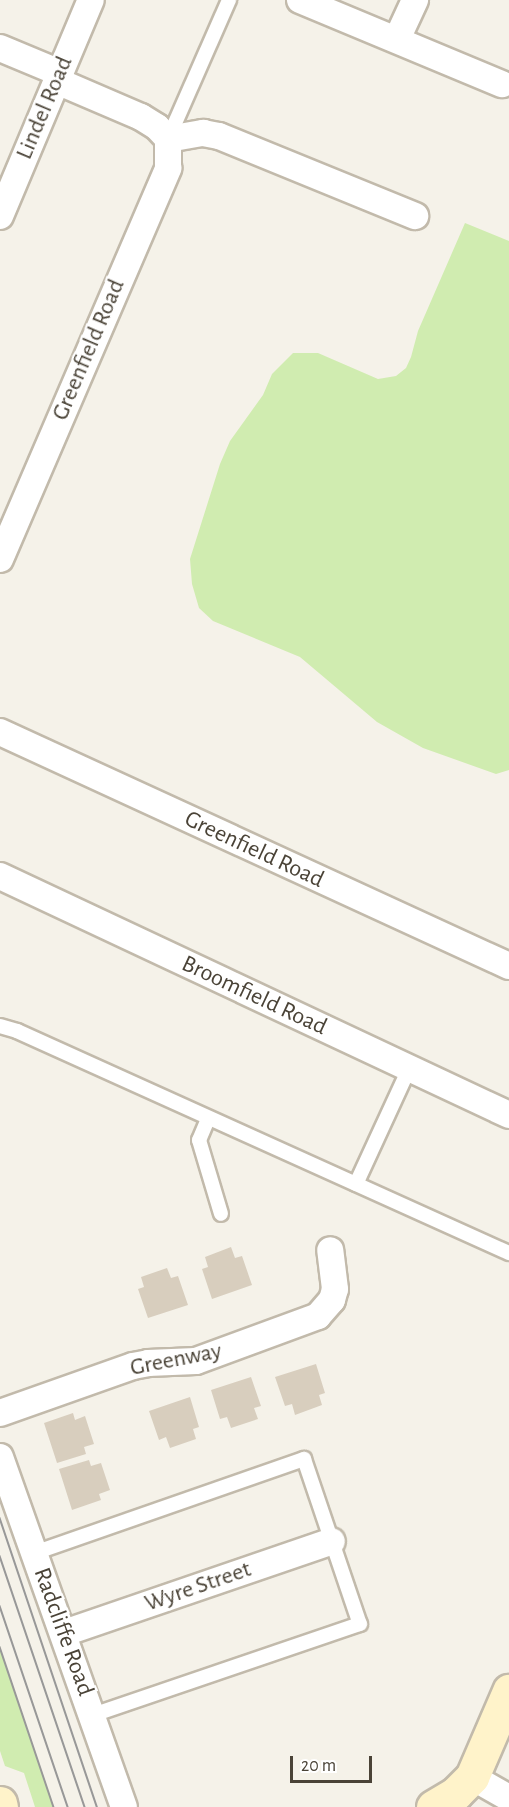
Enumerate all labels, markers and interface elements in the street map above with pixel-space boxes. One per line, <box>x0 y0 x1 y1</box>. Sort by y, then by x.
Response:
street label: Lindel Road <box>10 52 80 164</box>
street label: Greenfield Road <box>46 275 132 425</box>
street label: Greenfield Road <box>180 805 328 895</box>
street label: Broomfield Road <box>177 950 331 1042</box>
street label: Greenway <box>128 1337 224 1383</box>
street label: Wyre Street <box>141 1555 255 1619</box>
street label: Radcliffe Road <box>27 1564 99 1700</box>
scale bar <box>293 1744 376 1782</box>
text: 20 m <box>301 1757 336 1775</box>

